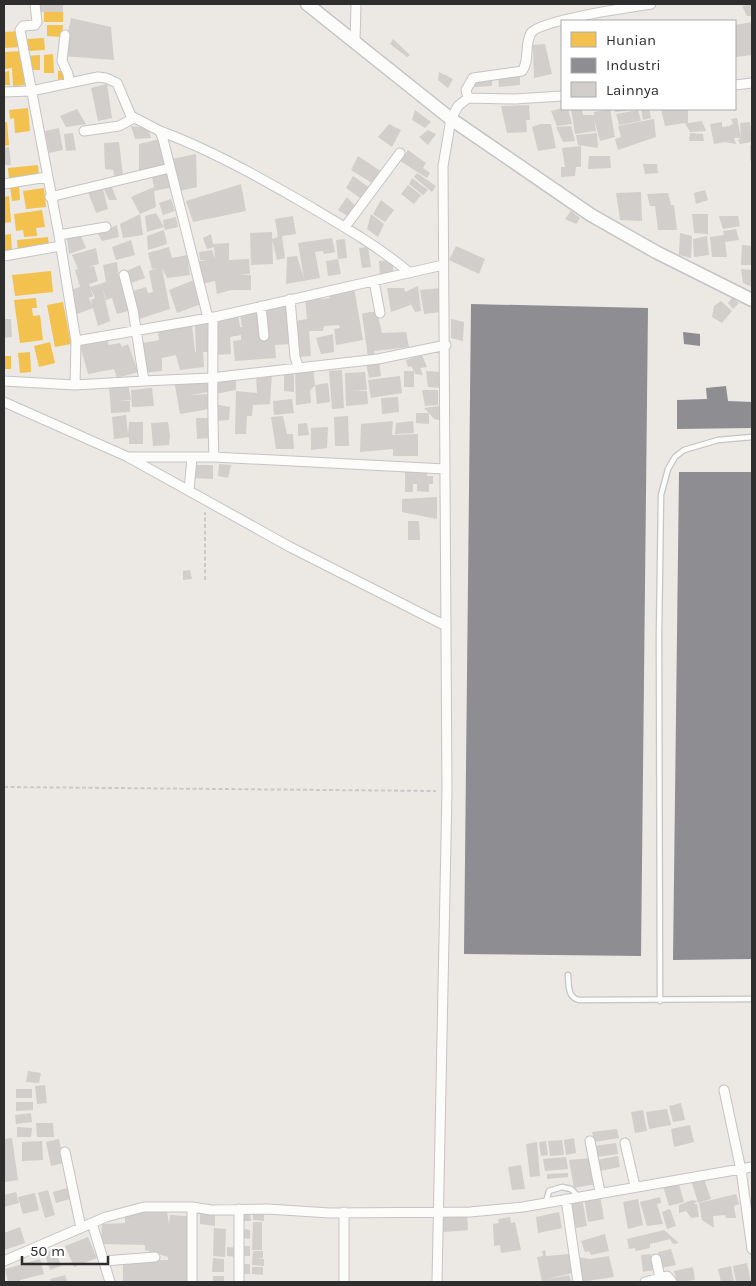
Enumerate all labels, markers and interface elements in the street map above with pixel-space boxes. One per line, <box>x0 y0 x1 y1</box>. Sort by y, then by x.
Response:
legend <box>561 20 736 110</box>
text: Hunian <box>606 31 656 49</box>
text: Industri <box>606 56 661 74</box>
text: Lainnya <box>606 81 659 99</box>
scale bar <box>22 1234 109 1266</box>
text: 50 m <box>30 1242 65 1260</box>

